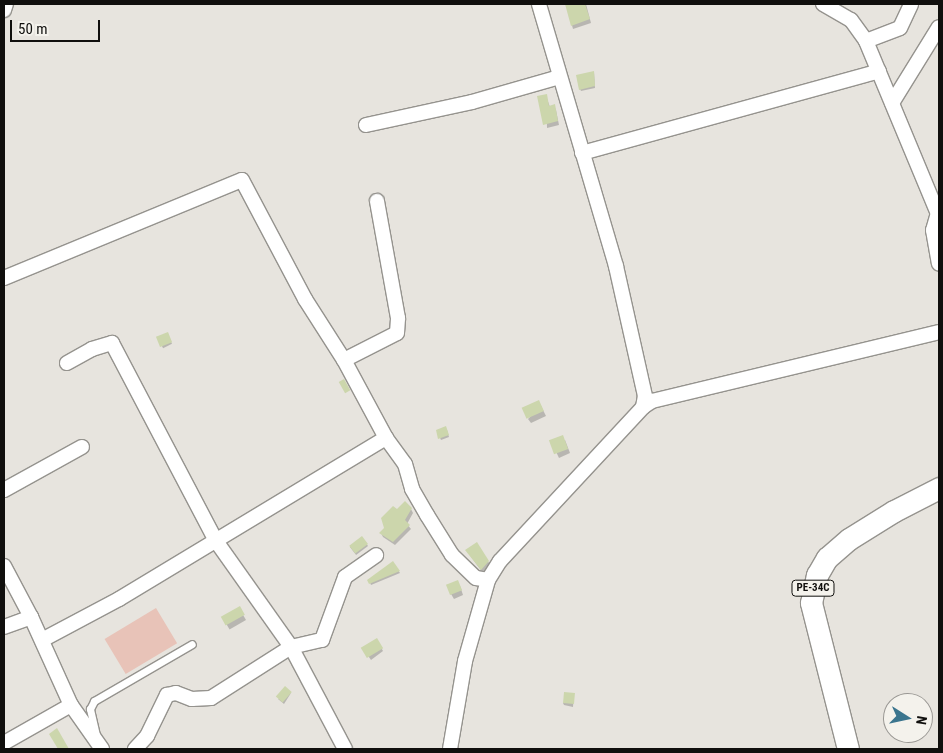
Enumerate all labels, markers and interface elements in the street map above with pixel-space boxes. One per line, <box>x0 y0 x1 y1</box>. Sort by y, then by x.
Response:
scale bar <box>12 10 102 42</box>
text: 50 m <box>18 20 48 38</box>
road number: PE-34C <box>790 580 836 596</box>
north arrow <box>883 693 933 743</box>
text: N <box>913 715 930 726</box>

